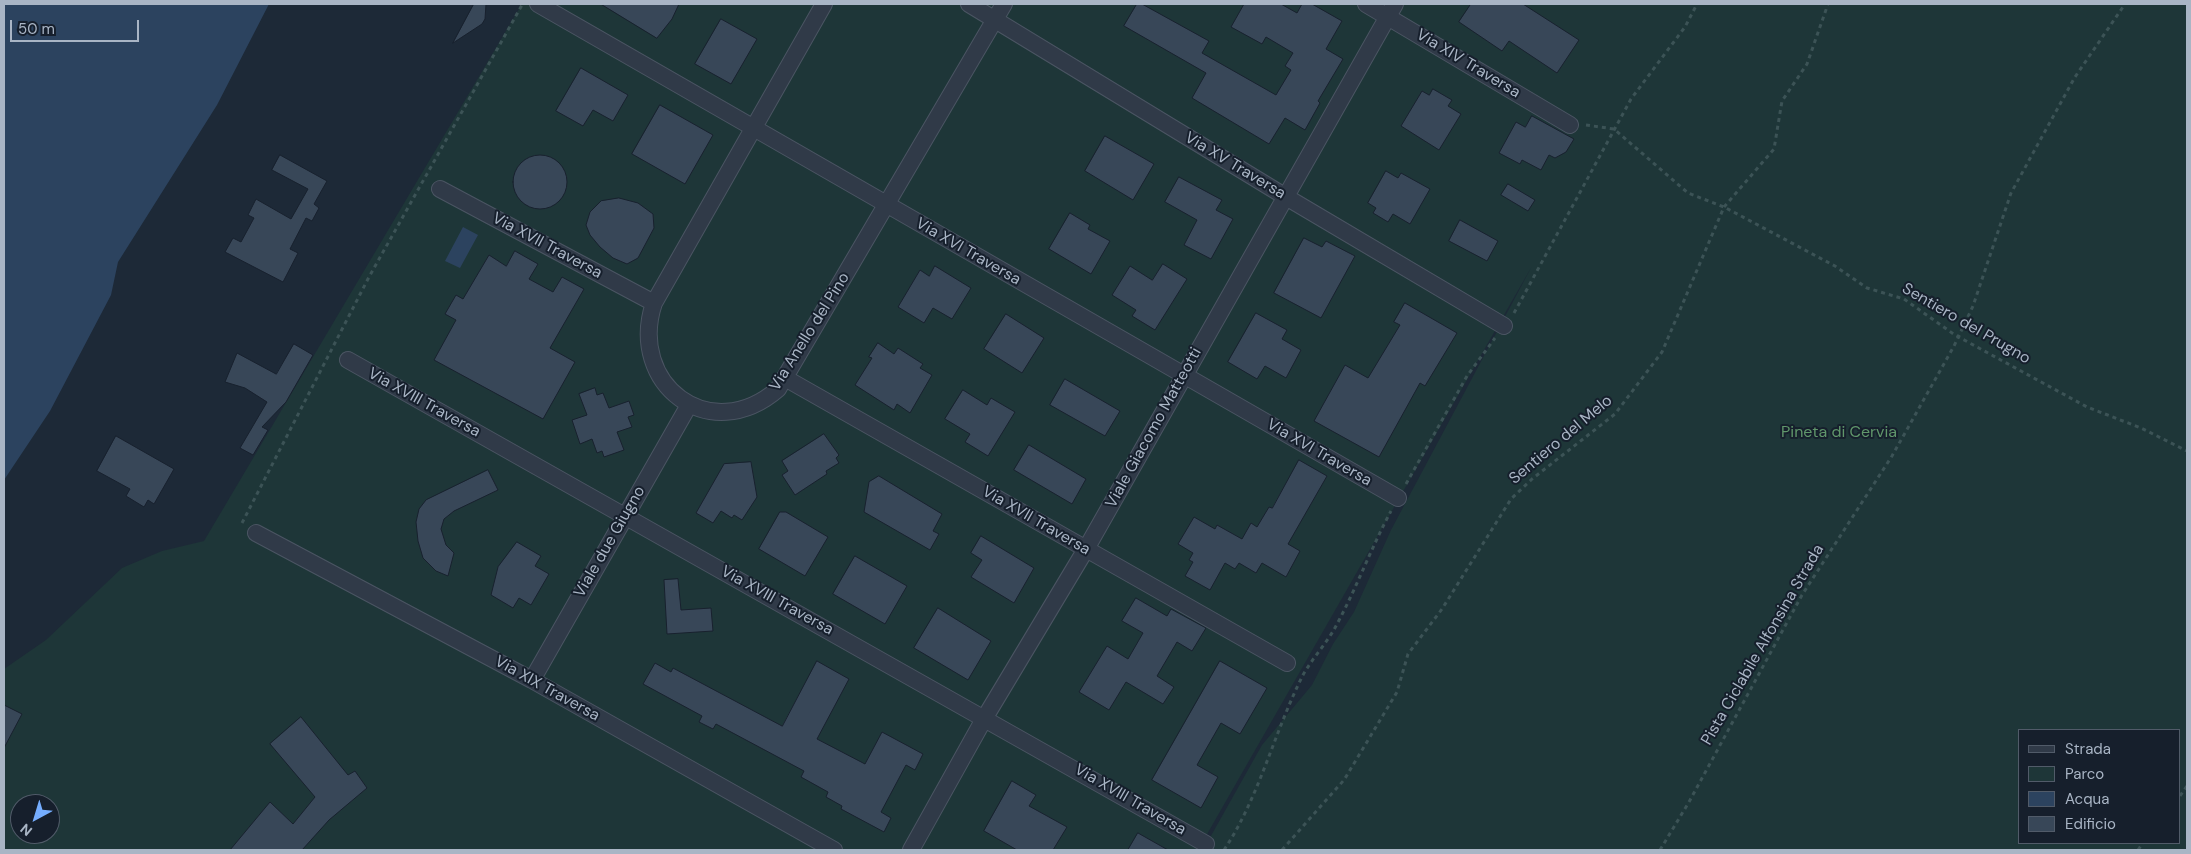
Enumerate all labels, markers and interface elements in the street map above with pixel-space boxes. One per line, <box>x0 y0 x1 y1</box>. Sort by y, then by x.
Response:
scale bar <box>12 10 141 42</box>
text: 50 m <box>18 19 55 39</box>
street label: Via XIV Traversa <box>1412 25 1524 103</box>
street label: Via XV Traversa <box>1181 128 1289 204</box>
street label: Via XVII Traversa <box>489 209 605 283</box>
street label: Via XVI Traversa <box>912 214 1024 290</box>
street label: Via Anello del Pino <box>766 269 854 395</box>
street label: Sentiero del Prugno <box>1898 279 2034 369</box>
street label: Viale Giacomo Matteotti <box>1102 344 1206 512</box>
street label: Via XVIII Traversa <box>364 364 484 442</box>
street label: Sentiero del Melo <box>1506 391 1616 489</box>
street label: Via XVI Traversa <box>1263 415 1375 491</box>
park label: Pineta di Cervia <box>1781 423 1897 443</box>
street label: Via XVII Traversa <box>978 482 1094 560</box>
street label: Viale due Giugno <box>570 483 650 601</box>
street label: Pista Ciclabile Alfonsina Strada <box>1698 541 1828 749</box>
street label: Via XVIII Traversa <box>717 562 837 640</box>
street label: Via XIX Traversa <box>491 652 603 726</box>
legend <box>2018 729 2181 844</box>
text: Strada <box>2065 739 2111 759</box>
street label: Via XVIII Traversa <box>1071 760 1189 840</box>
text: Parco <box>2065 764 2104 784</box>
text: Acqua <box>2065 789 2109 809</box>
north arrow <box>10 794 60 844</box>
text: Edificio <box>2065 814 2116 834</box>
text: N <box>17 820 36 840</box>

